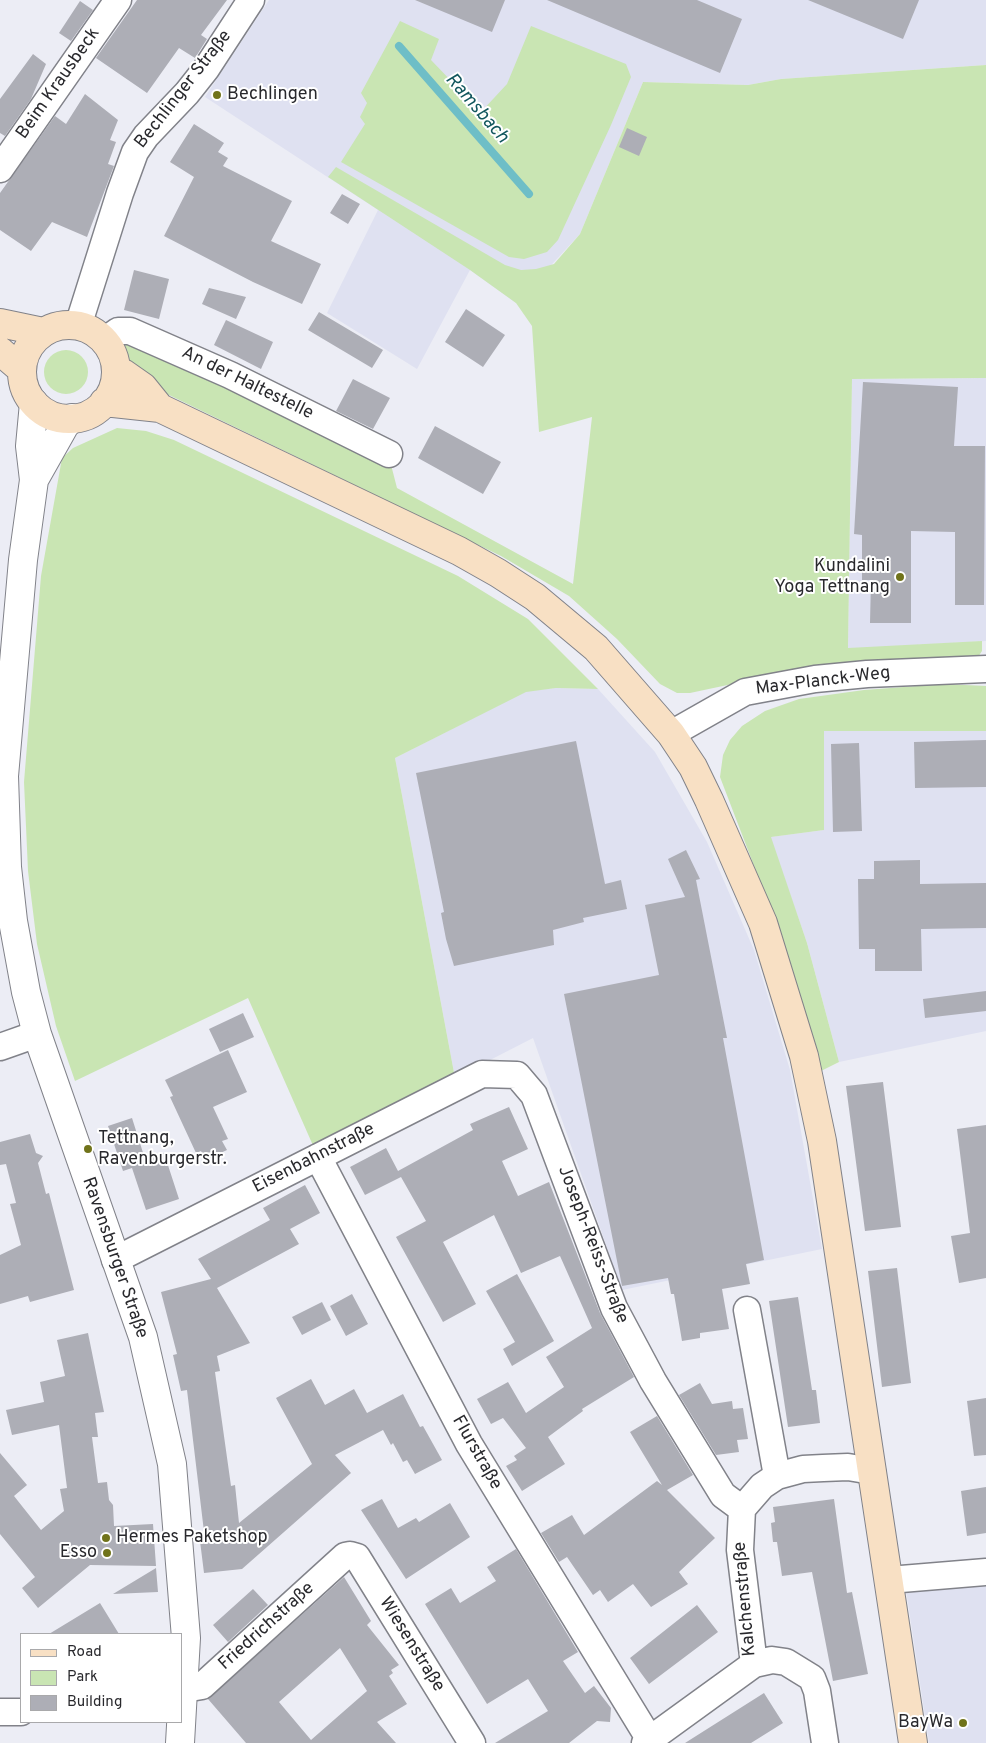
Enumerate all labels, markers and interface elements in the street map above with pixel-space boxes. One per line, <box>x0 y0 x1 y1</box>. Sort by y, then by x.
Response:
street label: Beim Krausbeck <box>13 24 105 144</box>
street label: Bechlinger Straße <box>131 26 237 154</box>
water label: Ramsbach <box>439 69 513 149</box>
place label: Bechlingen <box>227 84 318 106</box>
marker: Bechlingen <box>211 89 223 101</box>
street label: An der Haltestelle <box>178 343 316 425</box>
place label: Kundalini Yoga Tettnang <box>774 556 890 598</box>
marker: Kundalini Yoga Tettnang <box>894 571 906 583</box>
street label: Max-Planck-Weg <box>754 663 892 701</box>
street label: Eisenbahnstraße <box>249 1119 379 1199</box>
place label: Tettnang, Ravenburgerstr. <box>98 1128 227 1170</box>
marker: Tettnang, Ravenburgerstr. <box>82 1143 94 1155</box>
street label: Joseph-Reiss-Straße <box>552 1163 632 1327</box>
street label: Ravensburger Straße <box>76 1174 152 1342</box>
street label: Flurstraße <box>446 1412 506 1494</box>
place label: Hermes Paketshop <box>116 1527 268 1549</box>
marker: Hermes Paketshop <box>100 1532 112 1544</box>
street label: Kalchenstraße <box>730 1541 762 1657</box>
place label: Esso <box>60 1542 97 1564</box>
marker: Esso <box>101 1547 113 1559</box>
street label: Friedrichstraße <box>215 1578 319 1676</box>
street label: Wiesenstraße <box>373 1594 449 1696</box>
legend <box>20 1633 182 1723</box>
text: Road <box>67 1643 102 1662</box>
text: Park <box>67 1668 98 1687</box>
text: Building <box>67 1693 122 1712</box>
place label: BayWa <box>898 1712 953 1734</box>
marker: BayWa <box>957 1717 969 1729</box>

